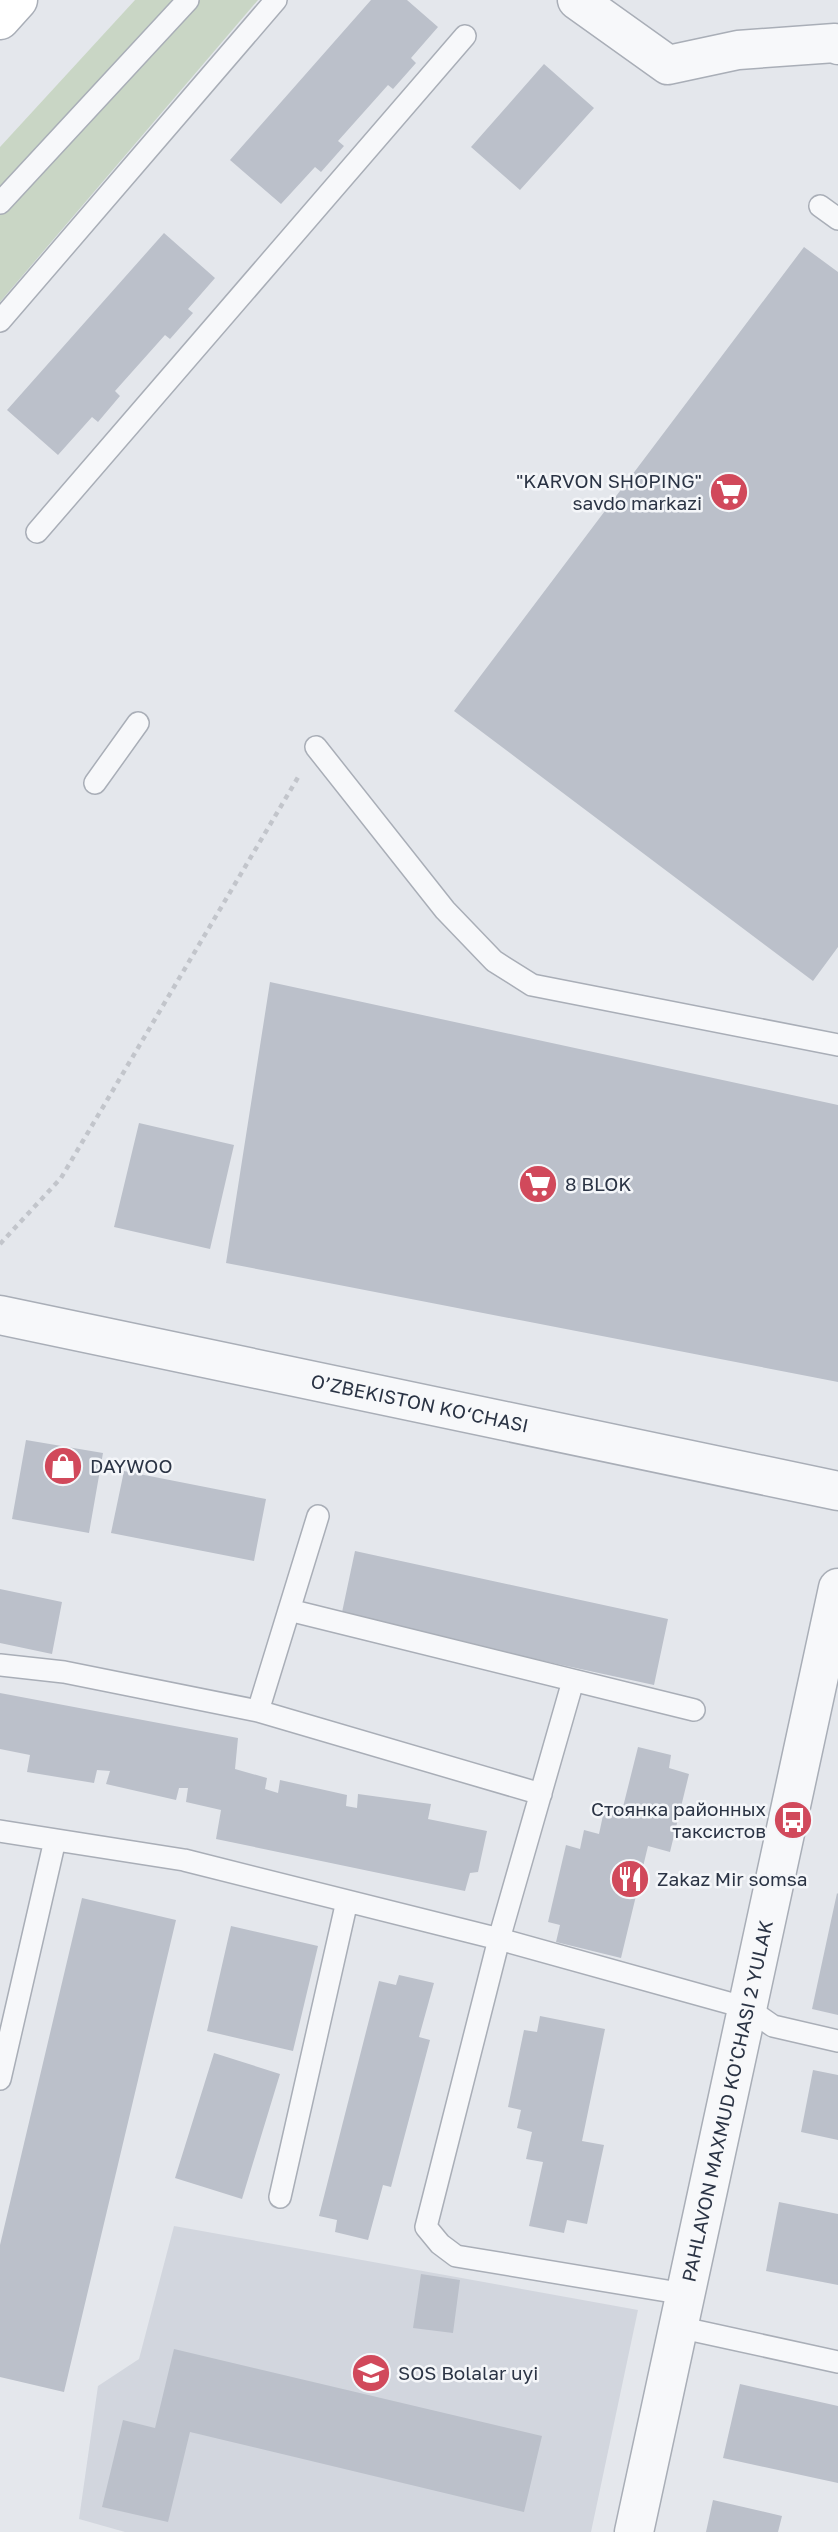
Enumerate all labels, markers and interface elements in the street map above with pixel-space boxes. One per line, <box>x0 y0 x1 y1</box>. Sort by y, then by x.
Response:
place label: "KARVON SHOPING" savdo markazi <box>516 469 702 514</box>
supermarket icon: "KARVON SHOPING" savdo markazi <box>708 471 750 513</box>
supermarket icon: 8 BLOK <box>517 1163 559 1205</box>
place label: 8 BLOK <box>565 1172 631 1195</box>
street label: O’ZBEKISTON KO‘CHASI <box>309 1369 531 1437</box>
shop icon: DAYWOO <box>42 1445 84 1487</box>
place label: DAYWOO <box>90 1454 172 1477</box>
place label: Стоянка районных таксистов <box>591 1797 766 1842</box>
bus stop icon: Стоянка районных таксистов <box>772 1799 814 1841</box>
restaurant icon: Zakaz Mir somsa <box>609 1858 651 1900</box>
place label: Zakaz Mir somsa <box>657 1867 808 1890</box>
street label: PAHLAVON MAXMUD KO'CHASI 2 YULAK <box>676 1918 777 2284</box>
school or university icon: SOS Bolalar uyi <box>350 2352 392 2394</box>
place label: SOS Bolalar uyi <box>398 2361 538 2384</box>

